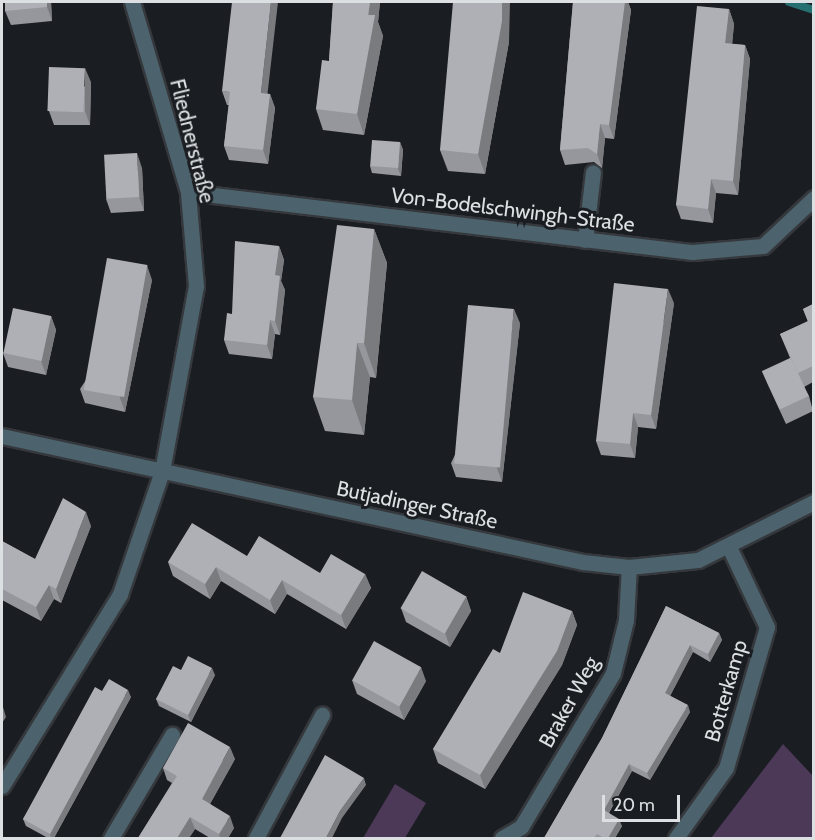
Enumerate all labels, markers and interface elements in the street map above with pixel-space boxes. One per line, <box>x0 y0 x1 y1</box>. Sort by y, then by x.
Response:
street label: Fliednerstraße <box>164 76 220 206</box>
street label: Von-Bodelschwingh-Straße <box>390 183 636 237</box>
street label: Butjadinger Straße <box>334 476 500 534</box>
street label: Botterkamp <box>699 637 753 745</box>
street label: Braker Weg <box>534 652 604 752</box>
scale bar <box>605 783 683 821</box>
text: 20 m <box>613 794 655 816</box>

